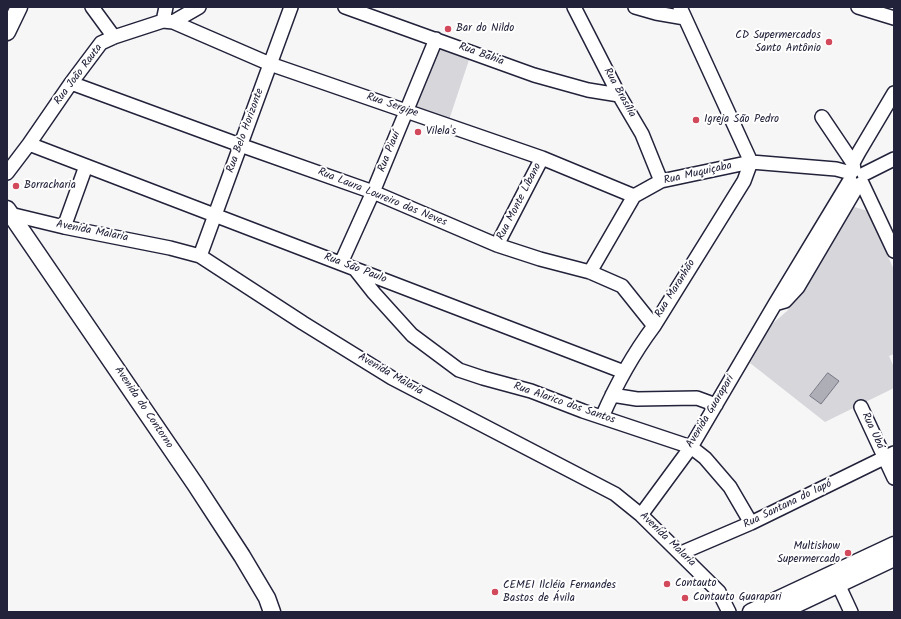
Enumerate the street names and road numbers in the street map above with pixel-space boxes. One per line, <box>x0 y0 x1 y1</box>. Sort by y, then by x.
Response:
street label: Rua Bahia <box>457 41 505 69</box>
street label: Rua João Rauta <box>52 42 106 108</box>
street label: Rua Brasília <box>600 66 638 120</box>
street label: Rua Belo Horizonte <box>225 87 267 175</box>
street label: Rua Sergipe <box>364 91 420 121</box>
street label: Rua Piauí <box>376 130 404 174</box>
street label: Rua Muquiçaba <box>663 160 733 188</box>
street label: Rua Monte Líbano <box>495 161 545 243</box>
street label: Rua Laura Loureiro das Neves <box>316 166 448 230</box>
street label: Avenida Malaria <box>55 219 129 245</box>
street label: Rua São Paulo <box>322 251 388 287</box>
street label: Rua Maranhão <box>653 258 699 320</box>
street label: Avenida Malaria <box>355 351 425 399</box>
street label: Avenida do Contorno <box>111 365 175 451</box>
street label: Avenida Guarapari <box>684 373 738 451</box>
street label: Rua Alarico dos Santos <box>511 380 617 428</box>
street label: Rua Ubá <box>858 411 886 451</box>
street label: Rua Santana do Iapó <box>742 478 834 532</box>
street label: Avenida Malaria <box>636 510 698 570</box>

